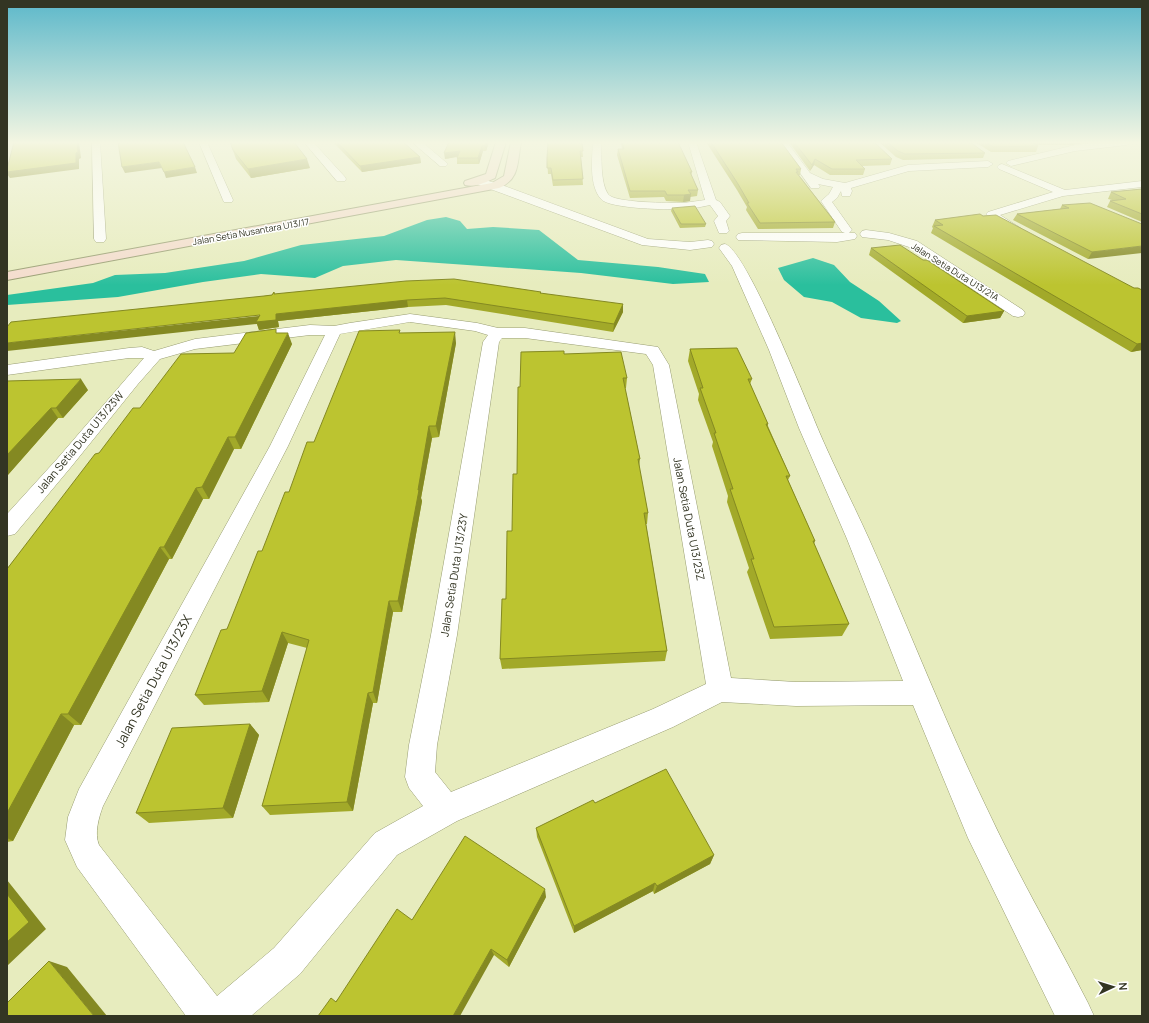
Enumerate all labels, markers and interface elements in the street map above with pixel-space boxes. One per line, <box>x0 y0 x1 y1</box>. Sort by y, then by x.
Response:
street label: Jalan Setia Nusantara U13/17 <box>192 215 311 248</box>
street label: Jalan Setia Duta U13/21A <box>909 239 1002 304</box>
street label: Jalan Setia Duta U13/23W <box>32 387 127 496</box>
street label: Jalan Setia Duta U13/23Z <box>670 456 709 582</box>
street label: Jalan Setia Duta U13/23Y <box>436 511 471 638</box>
street label: Jalan Setia Duta U13/23X <box>110 611 196 751</box>
north arrow <box>1093 967 1133 1007</box>
text: N <box>1116 982 1131 991</box>

